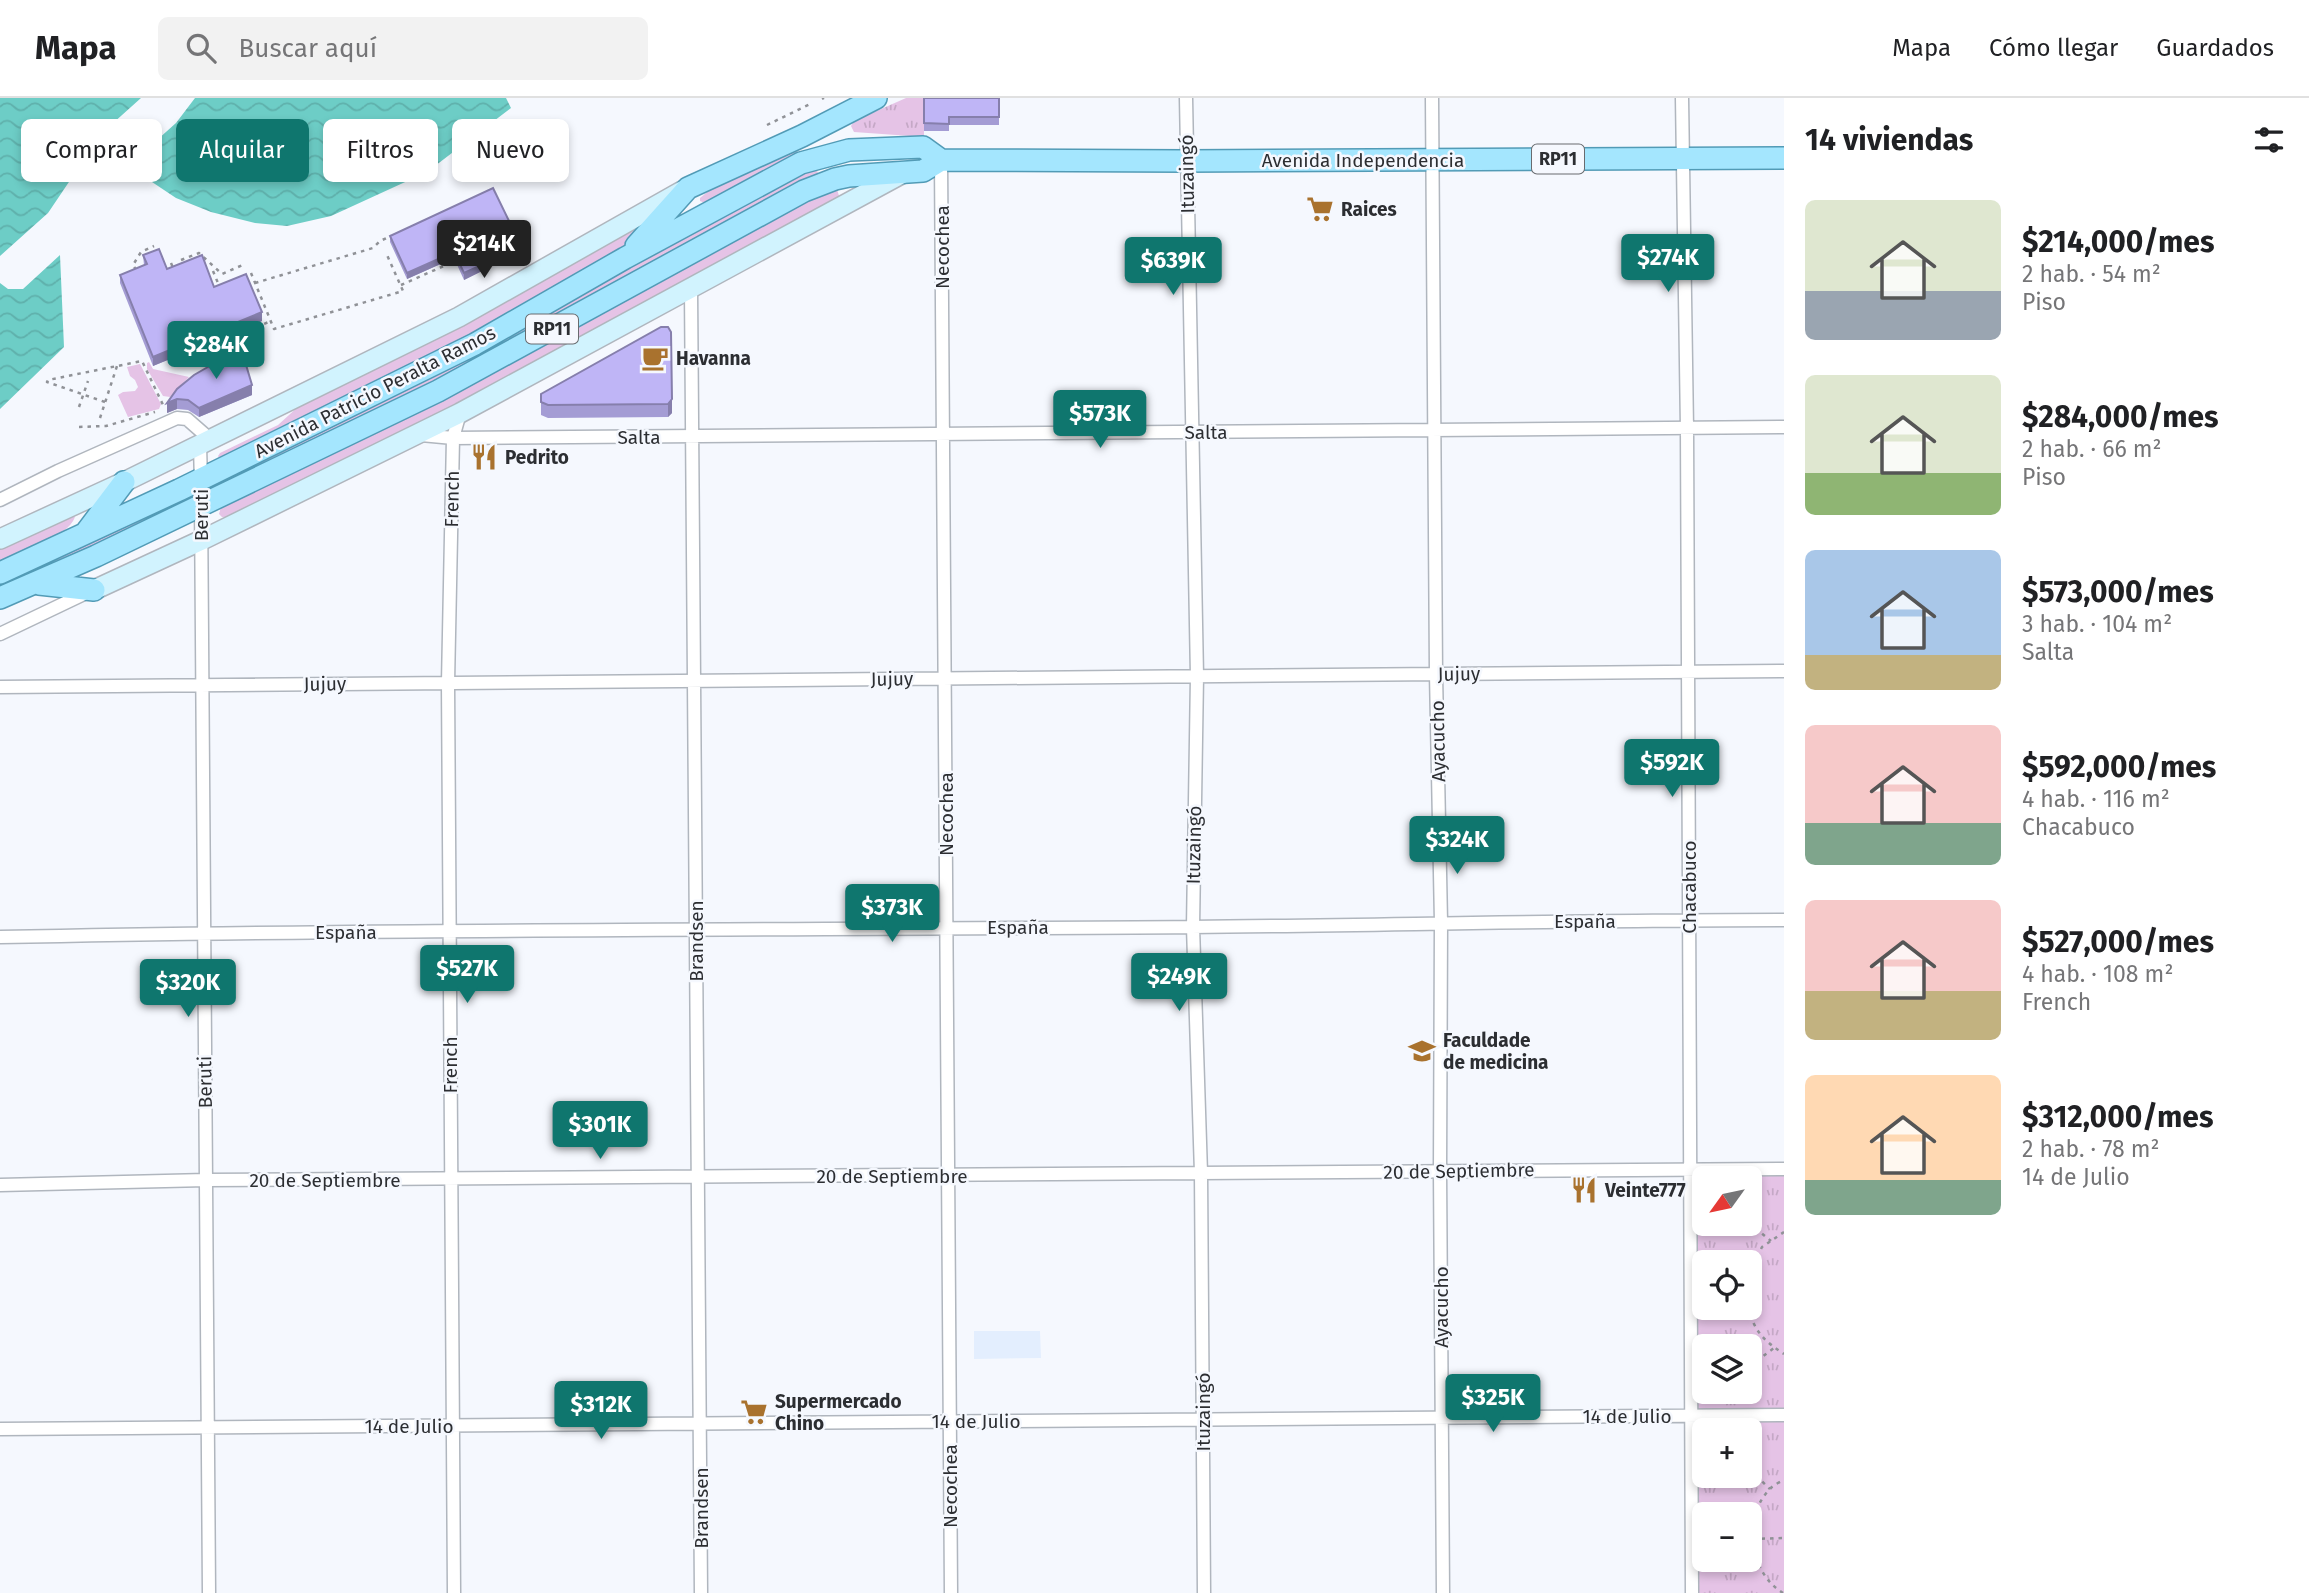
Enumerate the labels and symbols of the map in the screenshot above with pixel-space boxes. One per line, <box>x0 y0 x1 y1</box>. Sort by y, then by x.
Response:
street label: Ituzaingó <box>1175 134 1199 214</box>
road number: RP11 <box>1532 144 1584 174</box>
street label: Avenida Independencia <box>1262 149 1464 172</box>
supermarket icon: Raices <box>1305 194 1335 224</box>
place label: Raices <box>1341 198 1397 221</box>
street label: Necochea <box>931 205 954 289</box>
pin: $214K <box>435 220 533 280</box>
pin: $274K <box>1619 234 1717 294</box>
pin: $639K <box>1124 238 1222 297</box>
road number: RP11 <box>526 314 578 344</box>
street label: Avenida Patricio Peralta Ramos <box>251 321 499 463</box>
pin: $284K <box>167 322 265 381</box>
cafe icon: Havanna <box>640 343 670 373</box>
place label: Havanna <box>676 347 751 370</box>
pin: $573K <box>1051 390 1149 450</box>
street label: Salta <box>1184 421 1228 444</box>
street label: Salta <box>617 426 661 449</box>
restaurant icon: Pedrito <box>469 442 499 472</box>
place label: Pedrito <box>505 446 569 469</box>
street label: French <box>440 470 464 528</box>
street label: Beruti <box>190 489 213 541</box>
street label: Jujuy <box>1438 662 1481 686</box>
street label: Jujuy <box>871 667 914 691</box>
street label: Jujuy <box>304 672 347 696</box>
street label: Ayacucho <box>1426 700 1450 782</box>
pin: $592K <box>1623 740 1721 799</box>
street label: Necochea <box>935 772 958 856</box>
street label: Ituzaingó <box>1182 805 1206 885</box>
pin: $324K <box>1408 816 1506 876</box>
street label: Chacabuco <box>1678 840 1701 934</box>
pin: $373K <box>843 884 941 944</box>
street label: Brandsen <box>685 900 708 982</box>
street label: España <box>1554 910 1616 933</box>
street label: España <box>987 916 1049 939</box>
street label: España <box>315 921 377 944</box>
pin: $527K <box>418 946 516 1005</box>
pin: $249K <box>1130 954 1228 1013</box>
pin: $320K <box>139 960 237 1019</box>
place label: Faculdade de medicina <box>1443 1029 1549 1074</box>
street label: French <box>439 1036 462 1094</box>
school or university icon: Faculdade de medicina <box>1407 1036 1437 1066</box>
street label: Beruti <box>193 1056 217 1108</box>
pin: $301K <box>551 1102 649 1161</box>
street label: 20 de Septiembre <box>1383 1158 1535 1184</box>
street label: 20 de Septiembre <box>816 1165 968 1188</box>
north arrow <box>1692 1166 1762 1236</box>
street label: 20 de Septiembre <box>249 1169 401 1192</box>
restaurant icon: Veinte777 <box>1569 1175 1599 1205</box>
place label: Veinte777 <box>1604 1179 1686 1202</box>
street label: Ayacucho <box>1430 1266 1453 1348</box>
street label: Ituzaingó <box>1192 1372 1215 1452</box>
pin: $325K <box>1444 1374 1542 1434</box>
pin: $312K <box>552 1382 650 1441</box>
place label: Supermercado Chino <box>775 1390 902 1435</box>
supermarket icon: Supermercado Chino <box>739 1397 769 1427</box>
street label: 14 de Julio <box>1583 1405 1672 1428</box>
street label: 14 de Julio <box>932 1410 1021 1433</box>
street label: 14 de Julio <box>365 1415 454 1438</box>
street label: Necochea <box>939 1444 962 1528</box>
street label: Brandsen <box>690 1467 713 1549</box>

